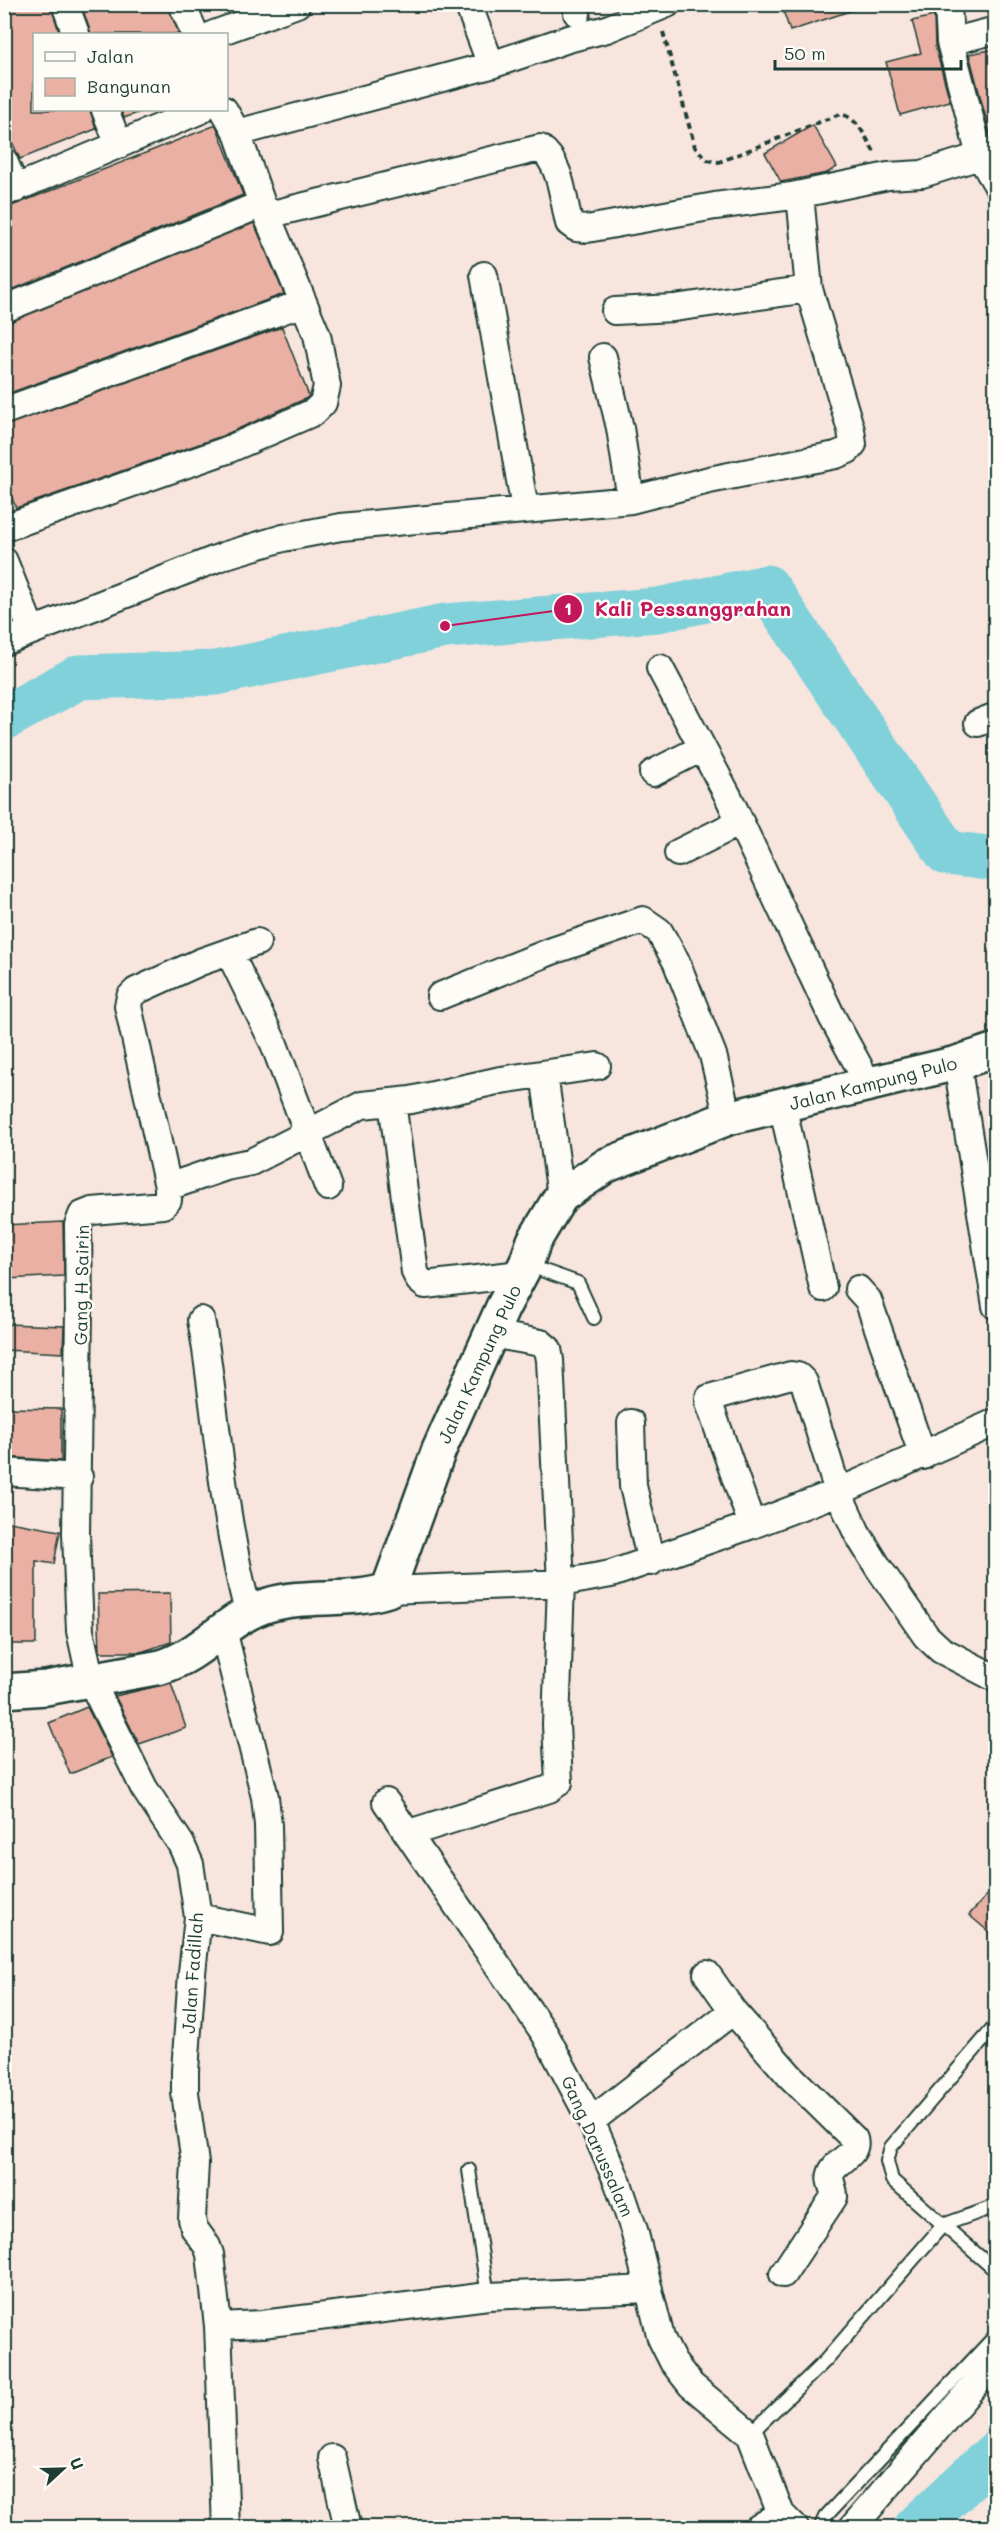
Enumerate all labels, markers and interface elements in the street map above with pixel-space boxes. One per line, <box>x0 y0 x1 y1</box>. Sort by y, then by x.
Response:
legend <box>33 33 228 111</box>
scale bar <box>775 33 961 71</box>
text: 50 m <box>784 41 826 65</box>
text: Jalan <box>87 44 134 68</box>
text: Bangunan <box>87 74 171 98</box>
callout: Kali Pessanggrahan <box>553 590 803 628</box>
text: Kali Pessanggrahan <box>595 595 791 621</box>
text: 1 <box>564 596 572 620</box>
street label: Jalan Kampung Pulo <box>787 1050 960 1115</box>
street label: Gang H Sairin <box>68 1224 94 1346</box>
street label: Jalan Kampung Pulo <box>432 1281 526 1447</box>
street label: Jalan Fadillah <box>176 1912 208 2034</box>
street label: Gang Darussalam <box>556 2072 640 2220</box>
north arrow <box>33 2439 93 2499</box>
text: U <box>66 2454 89 2472</box>

